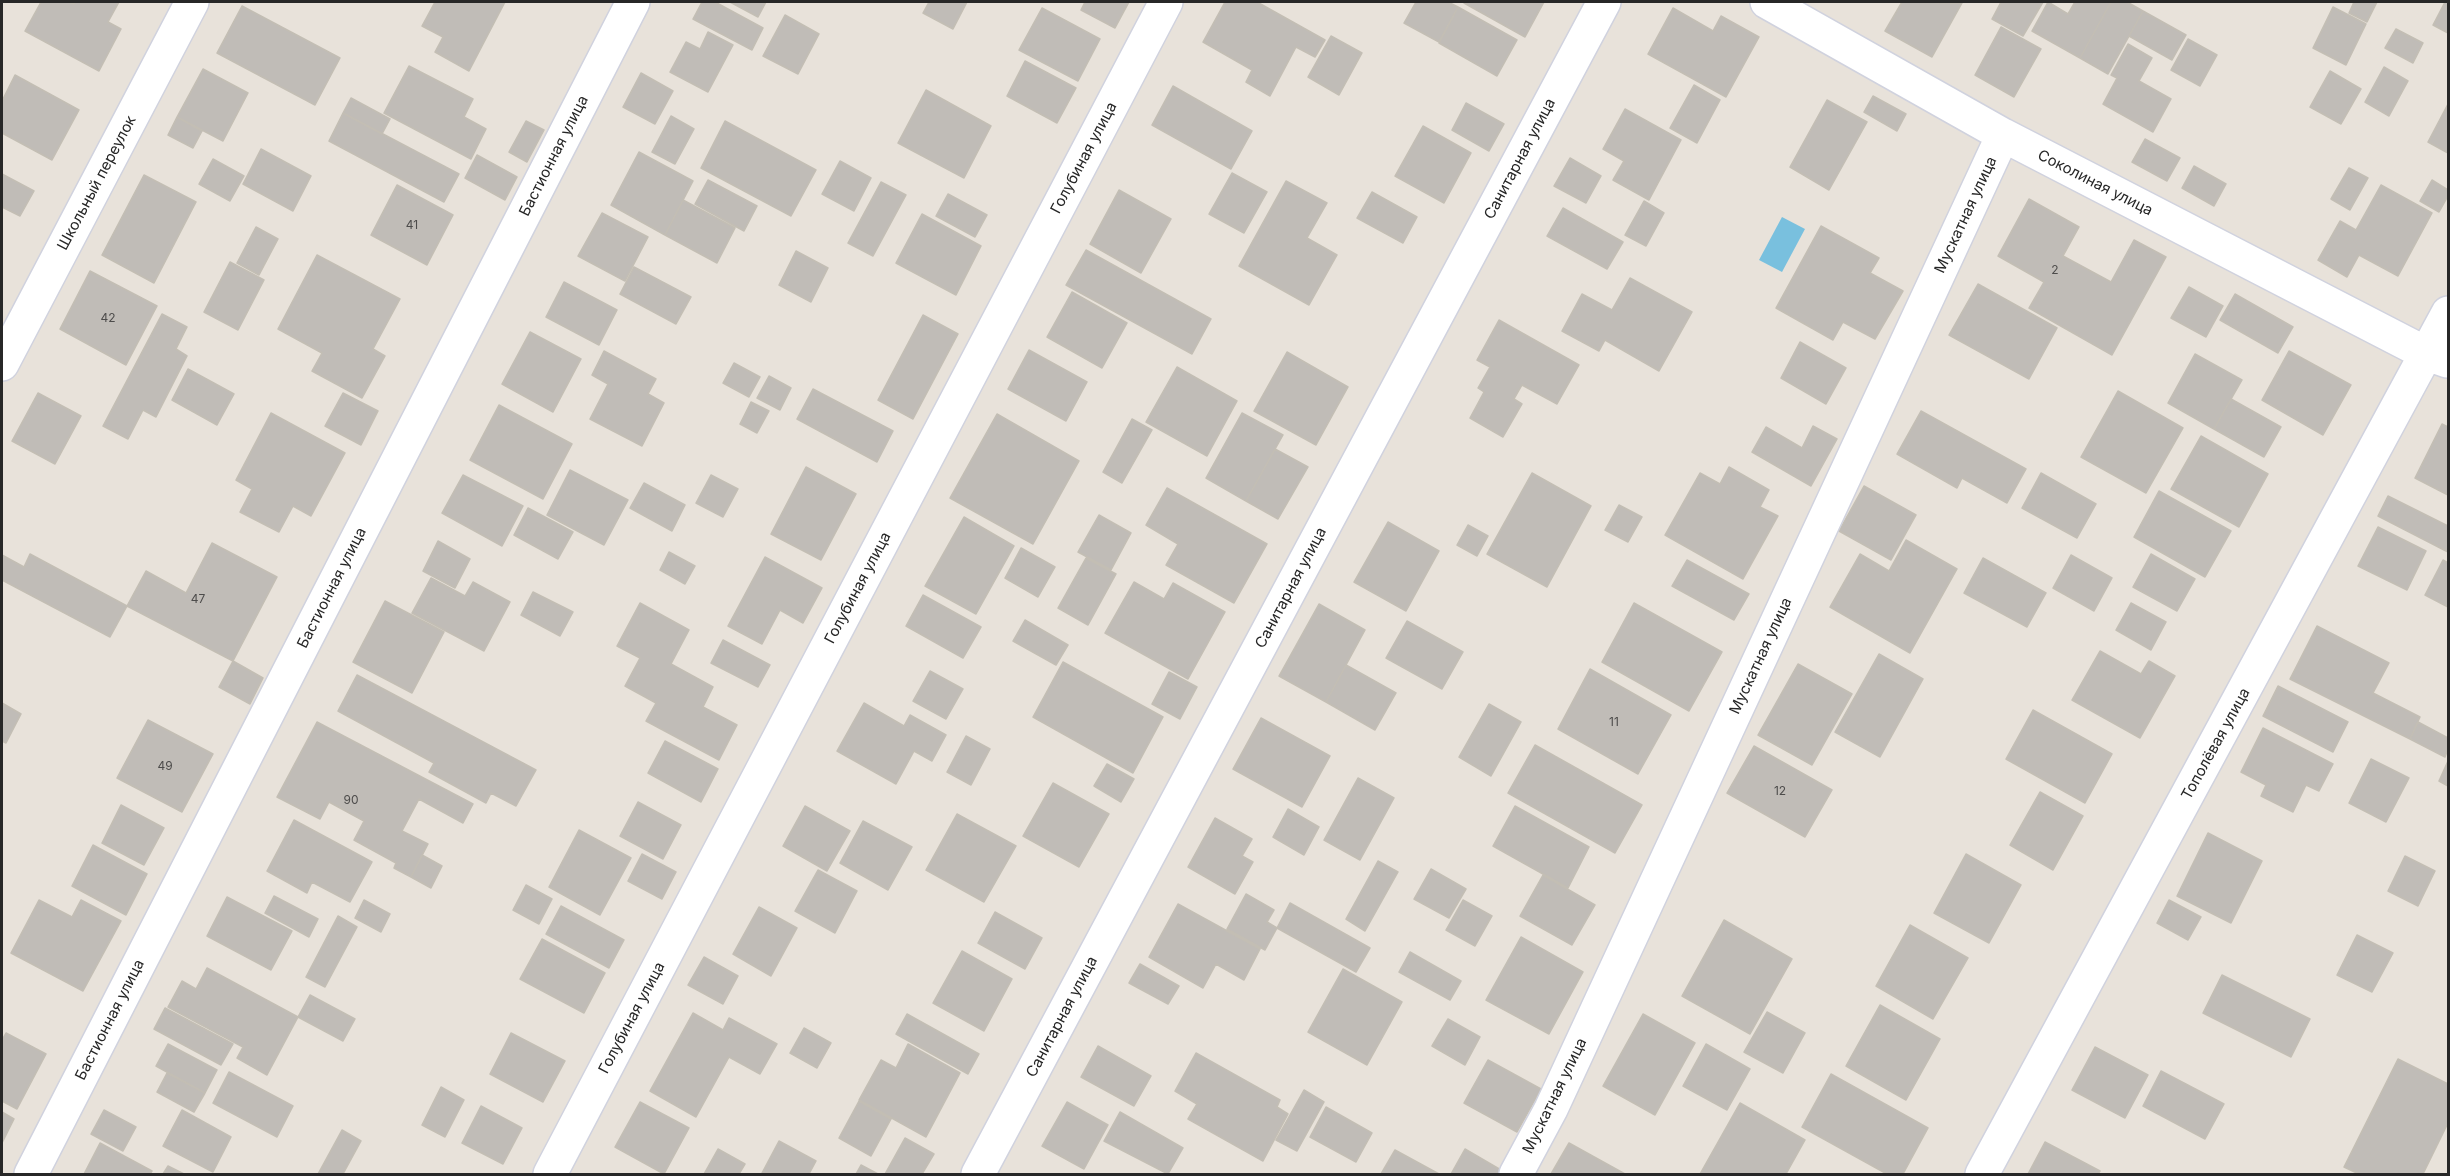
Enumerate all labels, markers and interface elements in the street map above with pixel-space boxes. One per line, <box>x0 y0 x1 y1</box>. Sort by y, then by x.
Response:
street label: Бастионная улица <box>516 93 592 219</box>
street label: Санитарная улица <box>1481 96 1559 222</box>
street label: Голубиная улица <box>1047 99 1121 217</box>
street label: Школьный переулок <box>54 113 140 253</box>
street label: Соколиная улица <box>2034 146 2156 220</box>
street label: Мускатная улица <box>1931 154 2001 276</box>
house number: 41 <box>406 218 418 232</box>
house number: 2 <box>2051 263 2059 277</box>
house number: 42 <box>100 311 116 325</box>
street label: Бастионная улица <box>294 525 370 651</box>
street label: Санитарная улица <box>1252 525 1330 651</box>
street label: Голубиная улица <box>821 529 895 647</box>
house number: 47 <box>191 592 205 606</box>
street label: Мускатная улица <box>1726 595 1796 717</box>
street label: Тополёвая улица <box>2178 685 2254 803</box>
house number: 11 <box>1609 715 1619 729</box>
house number: 49 <box>157 759 173 773</box>
house number: 12 <box>1774 784 1786 798</box>
house number: 90 <box>343 793 359 807</box>
street label: Санитарная улица <box>1023 954 1101 1080</box>
street label: Бастионная улица <box>72 957 148 1083</box>
street label: Голубиная улица <box>595 959 669 1077</box>
street label: Мускатная улица <box>1519 1035 1591 1157</box>

